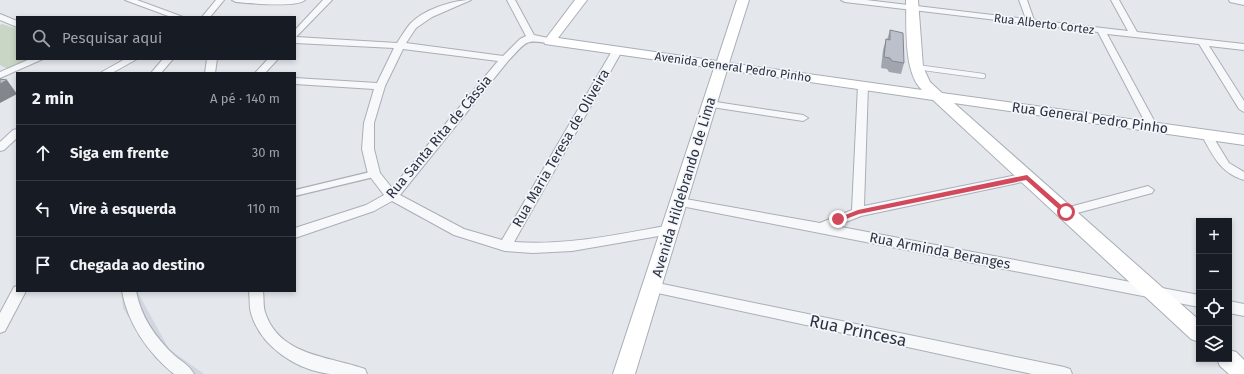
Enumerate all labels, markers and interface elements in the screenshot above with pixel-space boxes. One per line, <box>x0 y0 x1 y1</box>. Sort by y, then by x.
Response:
street label: Rua Alberto Cortez <box>993 11 1095 37</box>
search box <box>16 16 296 60</box>
icon: search <box>30 27 52 49</box>
text: Pesquisar aqui <box>62 29 162 47</box>
street label: Avenida General Pedro Pinho <box>654 49 812 85</box>
street label: Rua Maria Teresa de Oliveira <box>509 66 613 230</box>
street label: Rua Santa Rita de Cássia <box>382 72 496 202</box>
text: 2 min <box>32 88 74 109</box>
text: A pé · 140 m <box>210 91 280 106</box>
street label: Avenida Hildebrando de Lima <box>648 95 720 279</box>
street label: Rua General Pedro Pinho <box>1011 99 1169 137</box>
icon: ahead <box>32 142 54 164</box>
text: Siga em frente <box>70 144 169 162</box>
text: 30 m <box>252 145 280 160</box>
icon: left <box>32 198 54 220</box>
text: Vire à esquerda <box>70 200 176 218</box>
text: 110 m <box>247 201 280 216</box>
route start <box>1057 203 1075 221</box>
route end <box>829 210 847 228</box>
map controls <box>1196 218 1232 362</box>
button: + <box>1196 218 1232 254</box>
street label: Rua Arminda Beranges <box>868 229 1012 273</box>
icon: arrive <box>32 254 54 276</box>
button: − <box>1196 254 1232 290</box>
text: Chegada ao destino <box>70 256 205 274</box>
button: locate <box>1196 290 1232 326</box>
street label: Rua Princesa <box>807 310 909 352</box>
button: layers <box>1196 326 1232 362</box>

